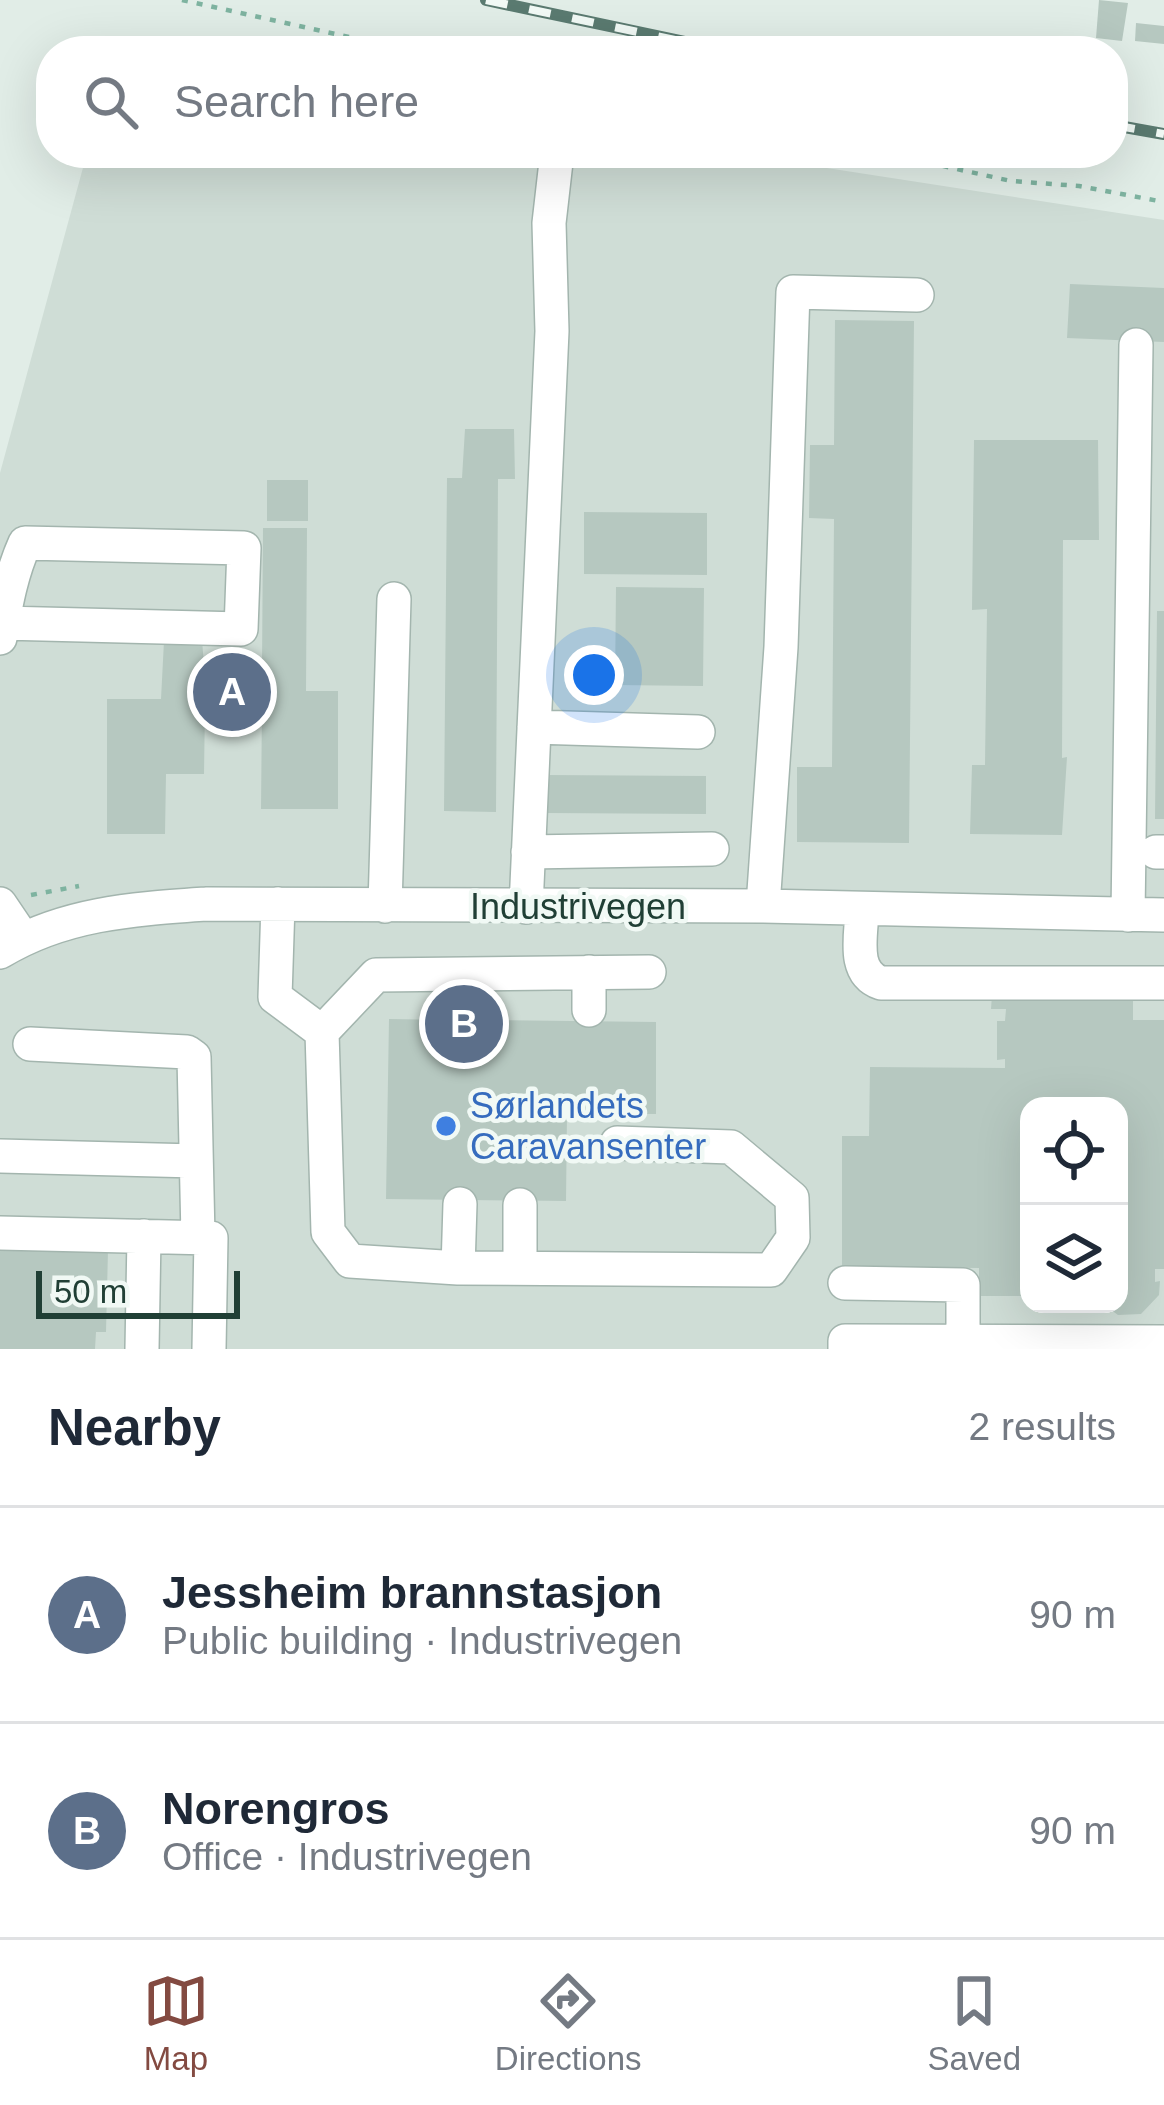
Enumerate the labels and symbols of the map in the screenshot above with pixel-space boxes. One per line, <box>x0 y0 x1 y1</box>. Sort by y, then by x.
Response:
your location <box>564 645 624 705</box>
pin: A <box>193 647 271 737</box>
street label: Industrivegen <box>470 886 686 927</box>
pin: B <box>425 979 503 1069</box>
place label: Sørlandets Caravansenter <box>470 1085 706 1167</box>
marker: Sørlandets Caravansenter <box>433 1113 459 1139</box>
scale bar <box>36 1265 240 1318</box>

